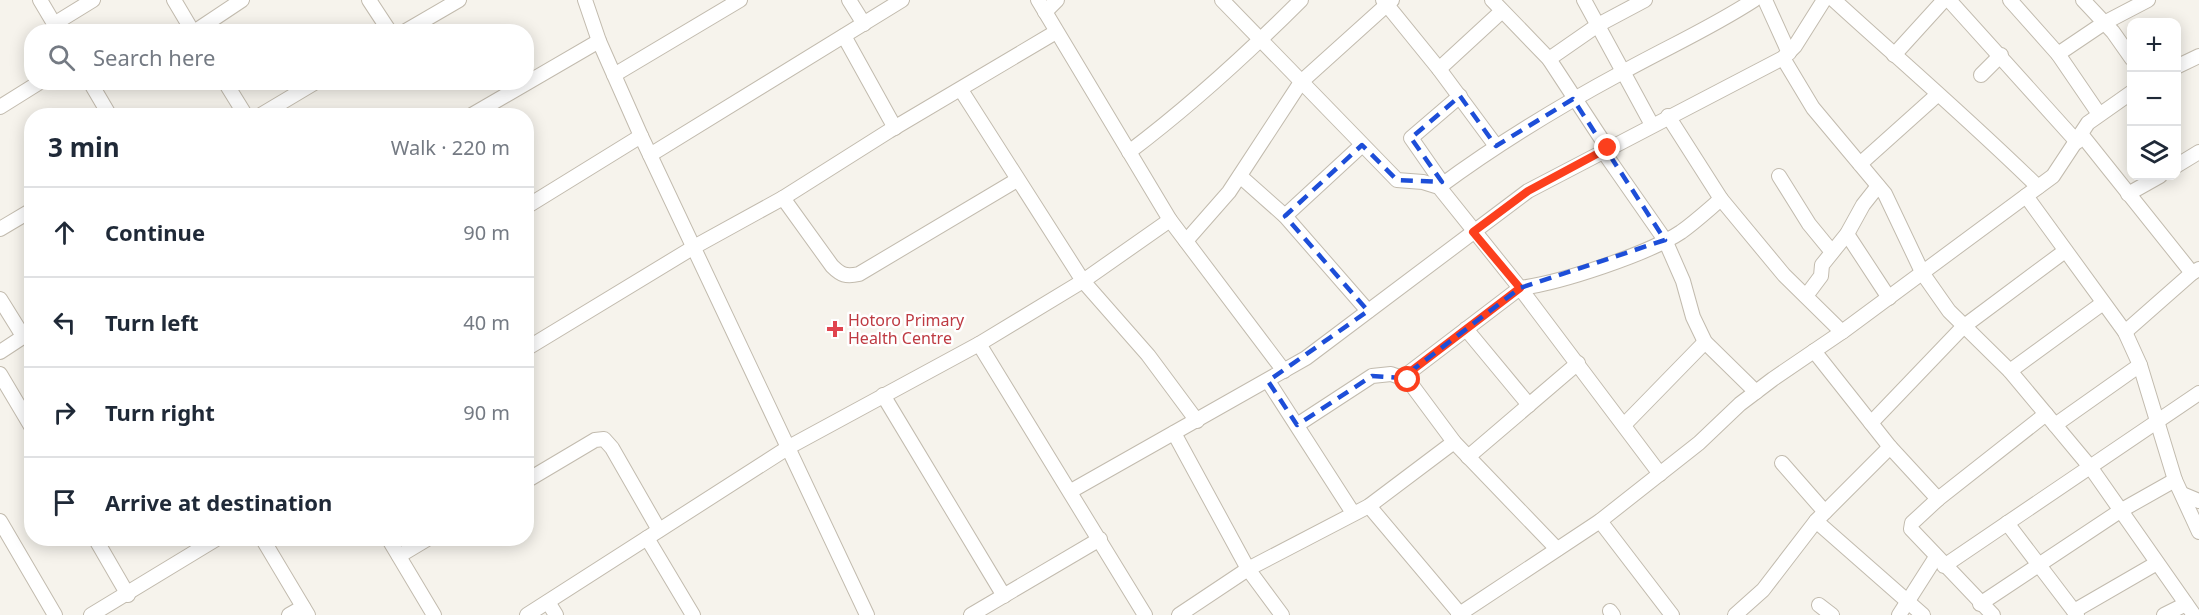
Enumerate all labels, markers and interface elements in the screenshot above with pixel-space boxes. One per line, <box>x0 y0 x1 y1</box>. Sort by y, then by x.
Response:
map controls <box>2127 18 2181 180</box>
button: + <box>2127 18 2181 72</box>
search box <box>24 24 534 90</box>
icon: search <box>45 41 78 74</box>
text: Search here <box>93 42 215 72</box>
button: − <box>2127 72 2181 126</box>
button: layers <box>2127 126 2181 180</box>
text: 3 min <box>48 129 120 165</box>
text: Walk · 220 m <box>391 134 510 161</box>
route end <box>1594 134 1620 160</box>
icon: ahead <box>48 216 81 249</box>
text: Continue <box>105 217 205 247</box>
text: 90 m <box>463 219 510 246</box>
icon: left <box>48 306 81 339</box>
text: Turn left <box>105 307 199 337</box>
text: 40 m <box>463 309 510 336</box>
place label: Hotoro Primary Health Centre <box>848 309 965 349</box>
marker: Hotoro Primary Health Centre <box>826 320 844 338</box>
route start <box>1394 366 1420 392</box>
icon: right <box>48 396 81 429</box>
text: Turn right <box>105 397 215 427</box>
text: 90 m <box>463 399 510 426</box>
icon: arrive <box>48 486 81 519</box>
text: Arrive at destination <box>105 487 332 517</box>

